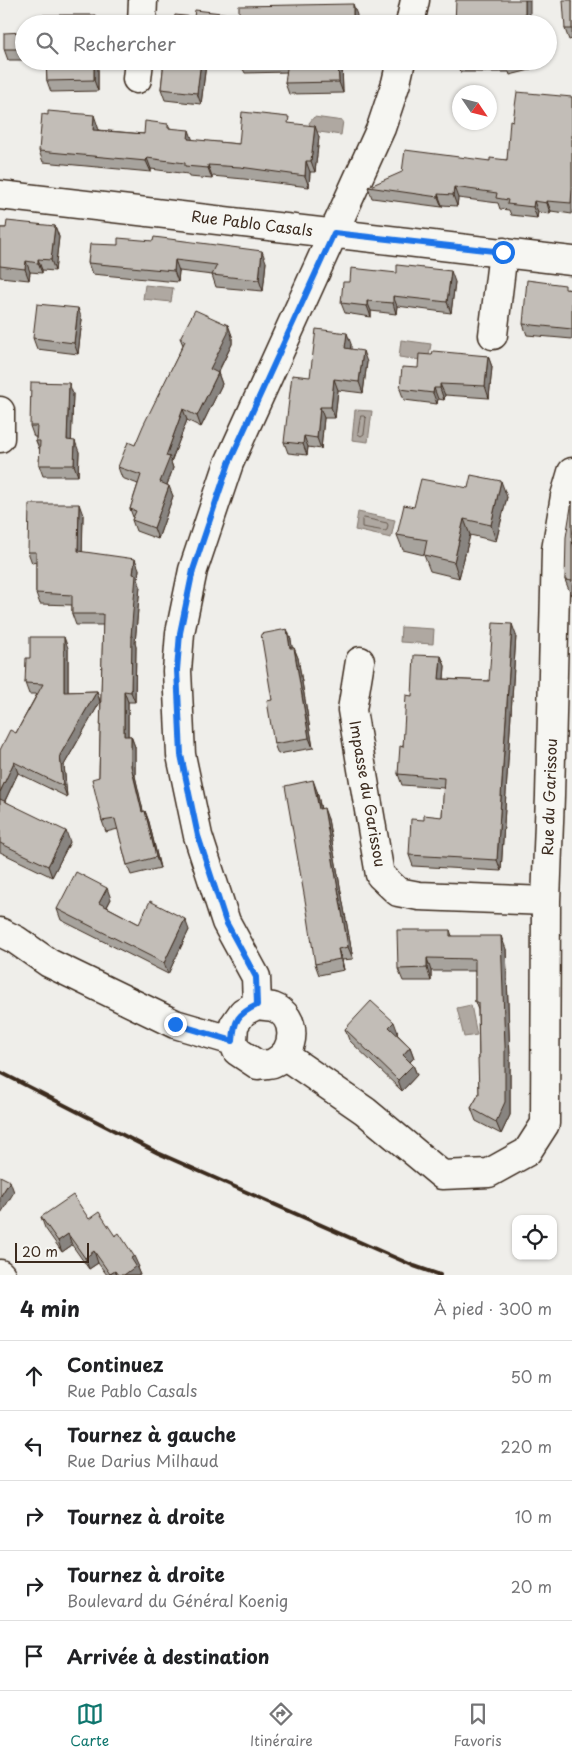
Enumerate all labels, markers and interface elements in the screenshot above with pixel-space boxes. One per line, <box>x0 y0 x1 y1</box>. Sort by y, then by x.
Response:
search box <box>15 15 557 70</box>
icon: search <box>33 29 61 57</box>
text: Rechercher <box>73 29 176 57</box>
north arrow <box>452 85 497 130</box>
street label: Rue Pablo Casals <box>190 204 314 241</box>
route start <box>492 241 515 264</box>
street label: Impasse du Garissou <box>344 719 393 869</box>
street label: Rue du Garissou <box>535 738 562 856</box>
route end <box>164 1013 187 1036</box>
map controls <box>512 1215 557 1260</box>
button: locate <box>512 1215 557 1260</box>
scale bar <box>15 1240 89 1263</box>
text: 20 m <box>22 1241 58 1262</box>
text: 4 min <box>20 1292 80 1324</box>
text: À pied · 300 m <box>434 1296 552 1320</box>
text: Continuez <box>67 1350 164 1378</box>
icon: ahead <box>20 1362 48 1390</box>
text: 50 m <box>511 1364 552 1388</box>
text: Rue Pablo Casals <box>67 1378 197 1402</box>
text: Tournez à gauche <box>67 1420 236 1448</box>
icon: left <box>20 1432 48 1460</box>
text: 220 m <box>501 1434 552 1458</box>
text: Rue Darius Milhaud <box>67 1448 219 1472</box>
icon: right <box>20 1502 48 1530</box>
text: Tournez à droite <box>67 1502 225 1530</box>
text: 10 m <box>515 1504 552 1528</box>
text: Tournez à droite <box>67 1560 225 1588</box>
icon: right <box>20 1572 48 1600</box>
text: 20 m <box>511 1574 552 1598</box>
text: Boulevard du Général Koenig <box>67 1588 288 1612</box>
icon: arrive <box>20 1642 48 1670</box>
text: Arrivée à destination <box>67 1642 270 1670</box>
tab: Carte <box>70 1700 109 1751</box>
tab: Itinéraire <box>250 1700 313 1751</box>
tab: Favoris <box>454 1700 502 1751</box>

